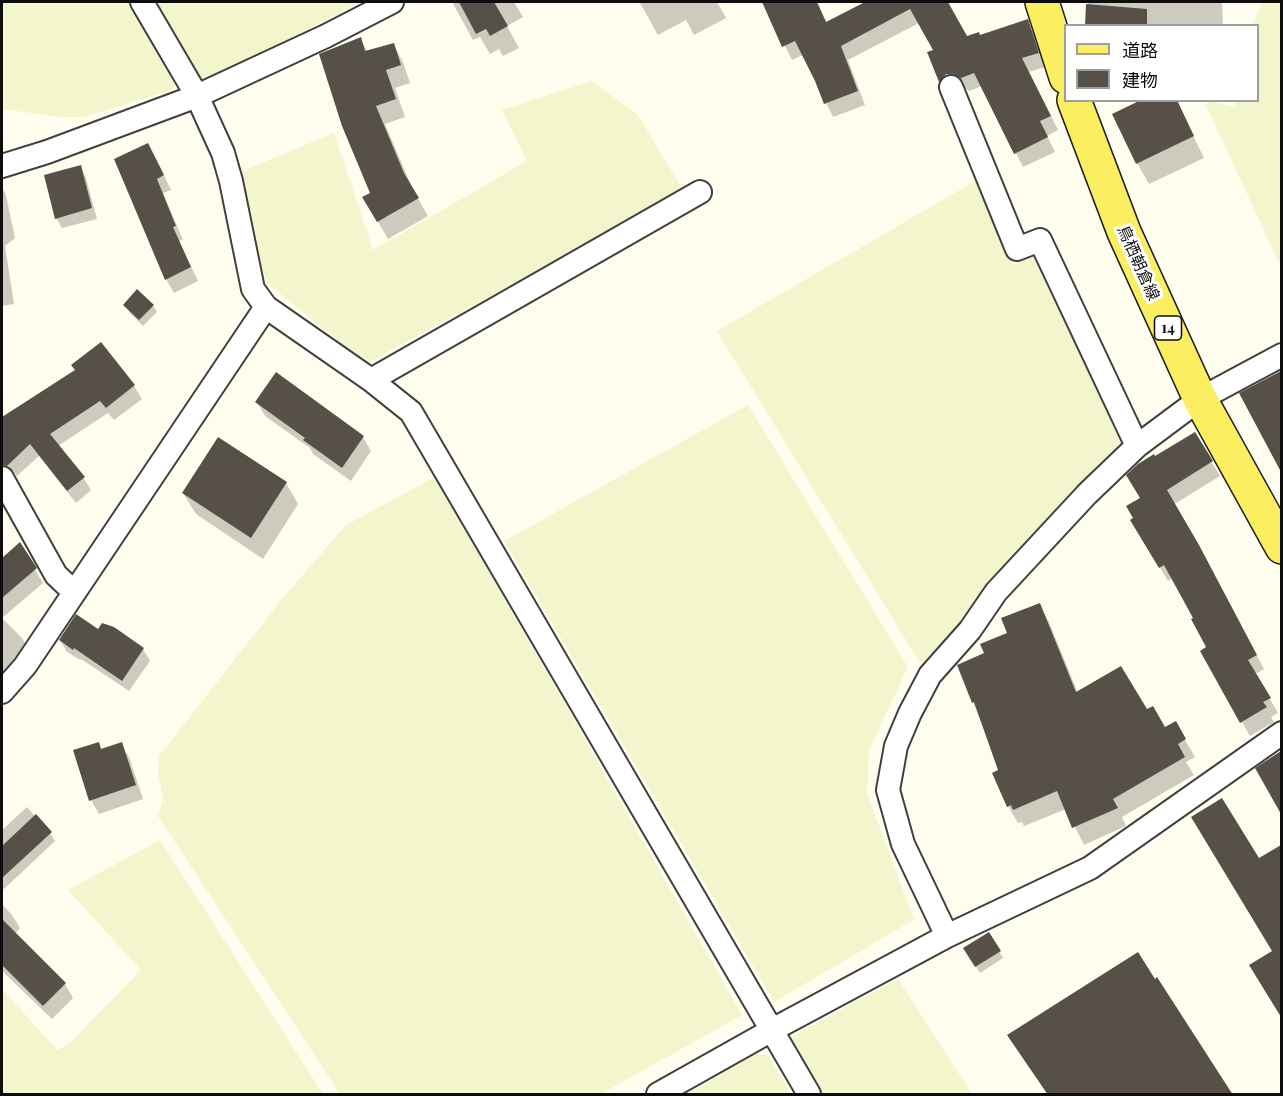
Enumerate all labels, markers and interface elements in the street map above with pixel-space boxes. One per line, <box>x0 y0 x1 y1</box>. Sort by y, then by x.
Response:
legend <box>1064 24 1259 102</box>
text: 道路 <box>1122 38 1158 62</box>
text: 建物 <box>1122 68 1158 92</box>
street label: 鳥栖朝倉線 <box>1113 223 1163 303</box>
road number: 14 <box>1154 316 1182 340</box>

